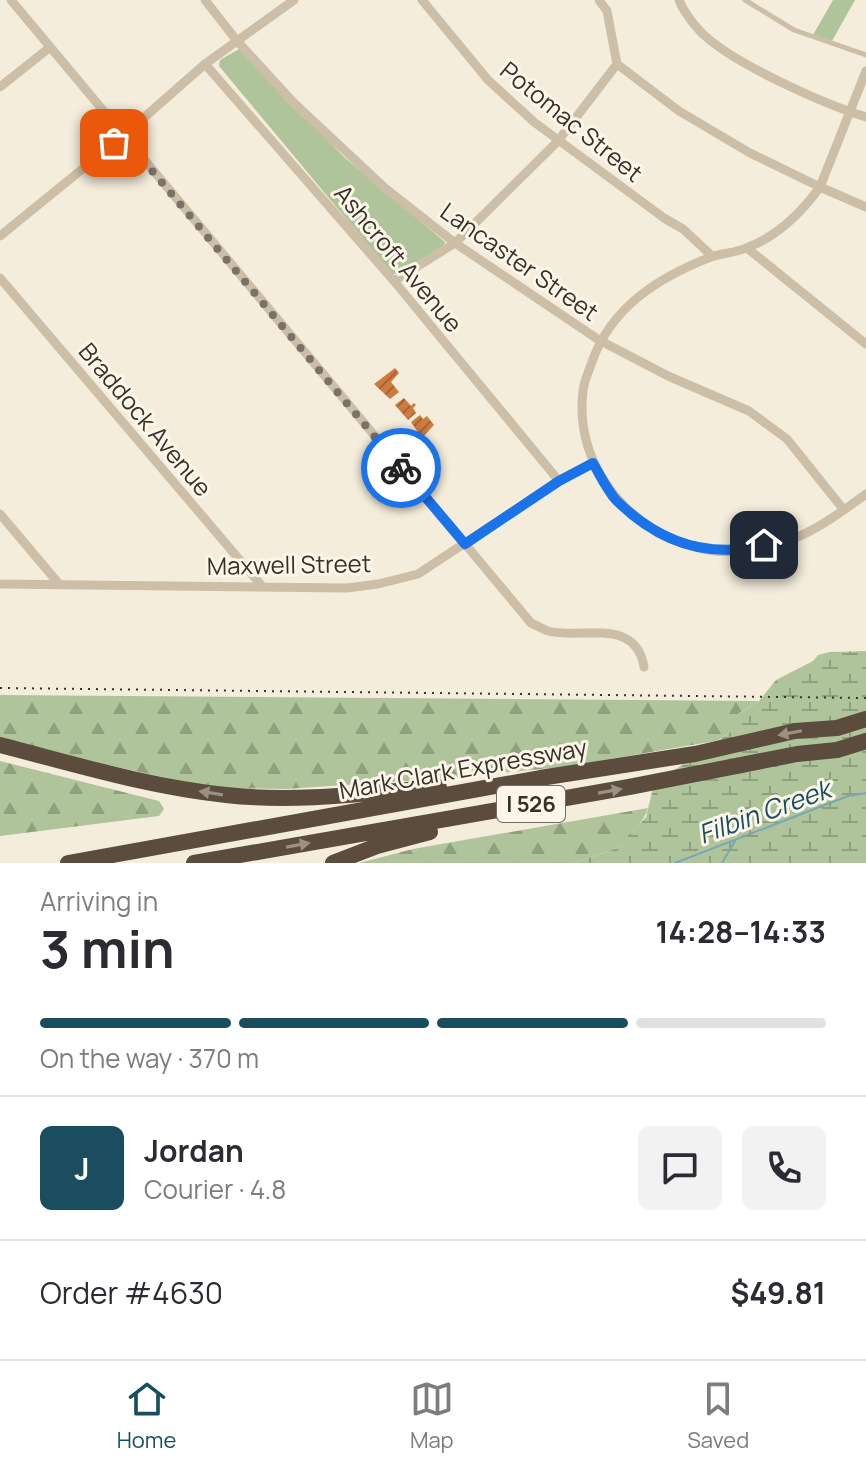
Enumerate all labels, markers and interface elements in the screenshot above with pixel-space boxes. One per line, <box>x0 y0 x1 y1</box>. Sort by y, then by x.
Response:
street label: Potomac Street <box>494 53 650 189</box>
pin <box>80 109 148 177</box>
icon: bag <box>92 121 136 165</box>
street label: Ashcroft Avenue <box>328 177 470 339</box>
street label: Lancaster Street <box>434 194 606 328</box>
street label: Braddock Avenue <box>72 335 220 503</box>
courier <box>361 428 441 508</box>
icon: bike <box>379 446 423 490</box>
pin <box>730 511 798 579</box>
icon: home <box>742 523 786 567</box>
street label: Maxwell Street <box>207 546 371 582</box>
one-way arrow <box>777 727 802 740</box>
street label: Mark Clark Expressway <box>337 730 590 806</box>
water label: Filbin Creek <box>693 769 839 852</box>
one-way arrow <box>597 784 622 796</box>
one-way arrow <box>198 786 223 799</box>
road number: I 526 <box>497 786 565 822</box>
one-way arrow <box>286 838 311 850</box>
text: Arriving in <box>40 883 158 919</box>
text: 14:28–14:33 <box>655 911 826 952</box>
text: 3 min <box>40 913 175 984</box>
text: On the way · 370 m <box>40 1040 259 1076</box>
button: chat <box>638 1126 722 1210</box>
button: phone <box>742 1126 826 1210</box>
text: Jordan <box>144 1130 244 1171</box>
text: J <box>74 1148 90 1189</box>
text: Courier · 4.8 <box>144 1171 286 1207</box>
text: Order #4630 <box>40 1272 223 1313</box>
text: $49.81 <box>731 1272 826 1313</box>
tab: Home <box>117 1377 176 1455</box>
tab: Map <box>410 1377 454 1455</box>
tab: Saved <box>687 1377 749 1455</box>

